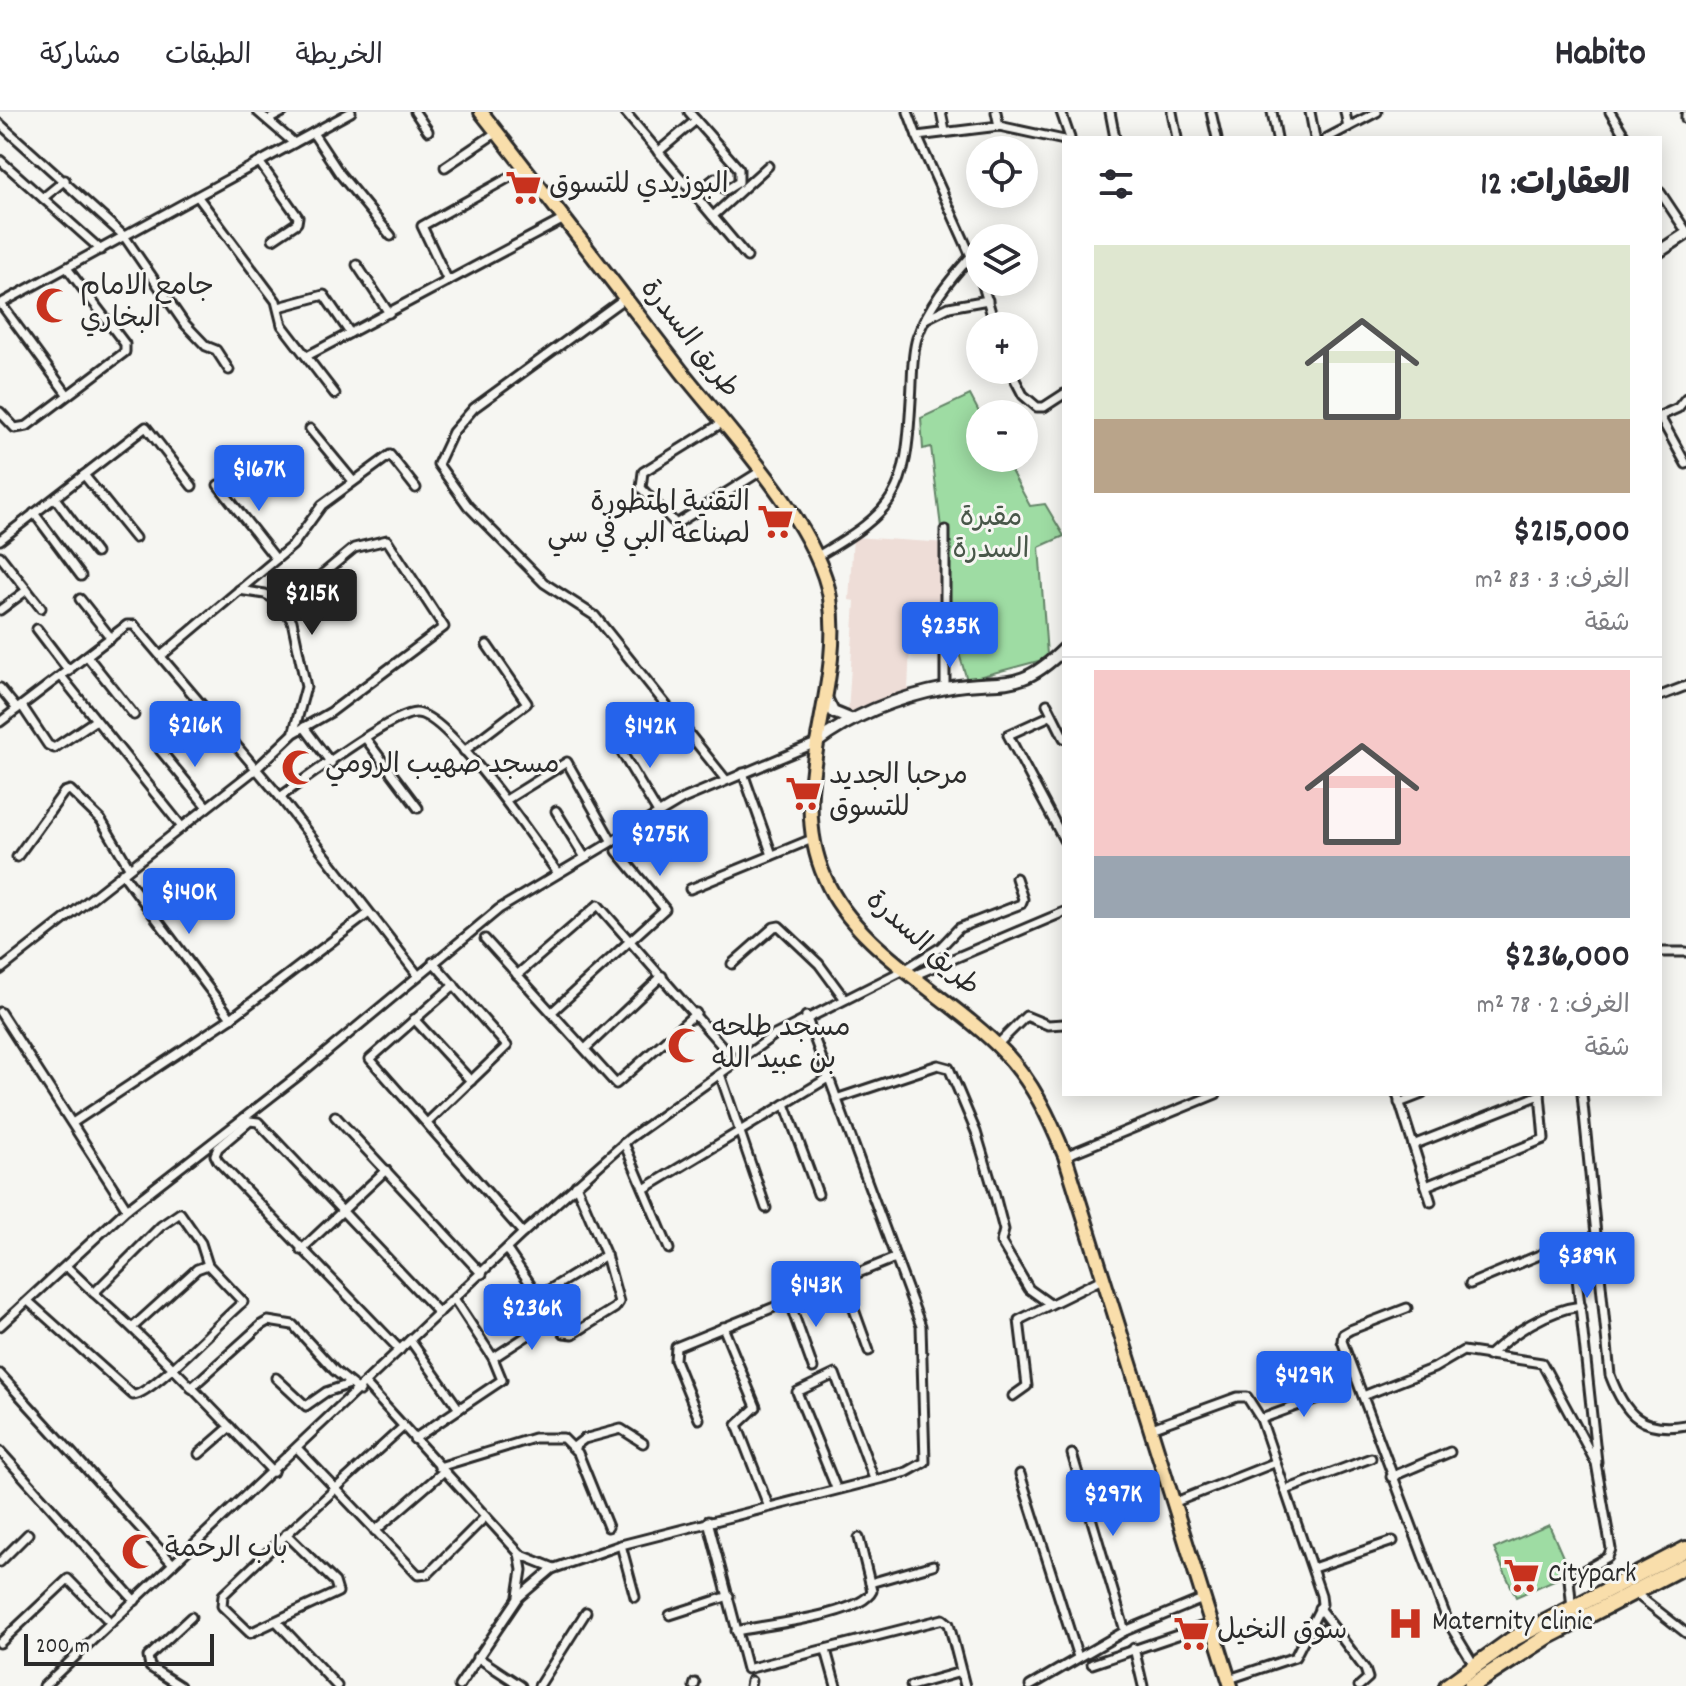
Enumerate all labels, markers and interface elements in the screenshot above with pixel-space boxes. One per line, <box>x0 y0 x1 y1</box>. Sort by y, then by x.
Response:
text: Habito <box>1554 28 1646 83</box>
text: مشاركة <box>40 38 121 78</box>
text: الطبقات <box>165 38 251 78</box>
text: الخريطة <box>295 38 383 78</box>
map controls <box>966 136 1038 472</box>
button: locate <box>966 136 1038 208</box>
icon: filters <box>1094 162 1138 206</box>
text: العقارات: 12 <box>1480 162 1630 211</box>
place label: البوزيدي للتسوق <box>549 167 729 207</box>
supermarket icon: البوزيدي للتسوق <box>504 168 542 206</box>
button: layers <box>966 224 1038 296</box>
place label: جامع الامام البخاري <box>80 269 214 341</box>
street label: طريق السدرة <box>629 272 747 408</box>
mosque icon: جامع الامام البخاري <box>35 286 73 324</box>
icon: home <box>1290 297 1434 441</box>
button: + <box>966 312 1038 384</box>
button: − <box>966 400 1038 472</box>
pin: $167K <box>203 445 315 513</box>
text: $167K <box>232 452 286 489</box>
place label: التقنية المتطورة لصناعة البي في سي <box>547 485 750 557</box>
park label: مقبرة السدرة <box>953 500 1029 572</box>
supermarket icon: التقنية المتطورة لصناعة البي في سي <box>757 502 795 540</box>
text: $215,000 <box>1513 509 1630 558</box>
text: الغرف: 3 · 83 m² <box>1475 563 1630 600</box>
pin: $215K <box>256 569 368 637</box>
text: $215K <box>285 576 339 613</box>
pin: $235K <box>894 602 1006 670</box>
text: شقة <box>1585 606 1630 643</box>
text: $235K <box>920 609 980 646</box>
pin: $216K <box>139 701 251 769</box>
pin: $142K <box>594 702 706 770</box>
text: $216K <box>168 708 223 745</box>
text: $142K <box>623 709 677 746</box>
icon: home <box>1290 722 1434 866</box>
place label: مسجد صهيب الرومي <box>325 747 560 787</box>
mosque icon: مسجد صهيب الرومي <box>280 748 318 786</box>
place label: مرحبا الجديد للتسوق <box>829 758 968 830</box>
supermarket icon: مرحبا الجديد للتسوق <box>784 775 822 813</box>
pin: $275K <box>604 810 716 878</box>
text: $275K <box>631 817 689 854</box>
pin: $140K <box>133 868 245 936</box>
text: $140K <box>161 875 217 912</box>
street label: طريق السدرة <box>855 883 987 1007</box>
text: $236,000 <box>1504 934 1630 983</box>
text: الغرف: 2 · 78 m² <box>1477 988 1630 1025</box>
place label: مسجد طلحه بن عبيد الله <box>712 1010 851 1082</box>
mosque icon: مسجد طلحه بن عبيد الله <box>667 1027 705 1065</box>
text: شقة <box>1585 1031 1630 1068</box>
pin: $389K <box>1531 1232 1643 1300</box>
text: $389K <box>1557 1239 1617 1276</box>
pin: $143K <box>760 1261 872 1329</box>
text: $143K <box>789 1268 843 1305</box>
pin: $236K <box>476 1284 588 1352</box>
text: $236K <box>502 1291 562 1328</box>
pin: $429K <box>1248 1351 1360 1419</box>
text: $429K <box>1274 1358 1334 1395</box>
pin: $297K <box>1057 1470 1169 1538</box>
text: $297K <box>1084 1477 1142 1514</box>
place label: باب الرحمة <box>165 1531 288 1571</box>
mosque icon: باب الرحمة <box>120 1532 158 1570</box>
place label: Citypark <box>1548 1556 1637 1596</box>
supermarket icon: Citypark <box>1503 1557 1541 1595</box>
place label: Maternity clinic <box>1432 1604 1593 1644</box>
hospital icon: Maternity clinic <box>1387 1605 1425 1643</box>
place label: سوق النخيل <box>1217 1613 1348 1653</box>
supermarket icon: سوق النخيل <box>1172 1614 1210 1652</box>
scale bar <box>24 1630 214 1666</box>
text: 200 m <box>36 1632 90 1663</box>

